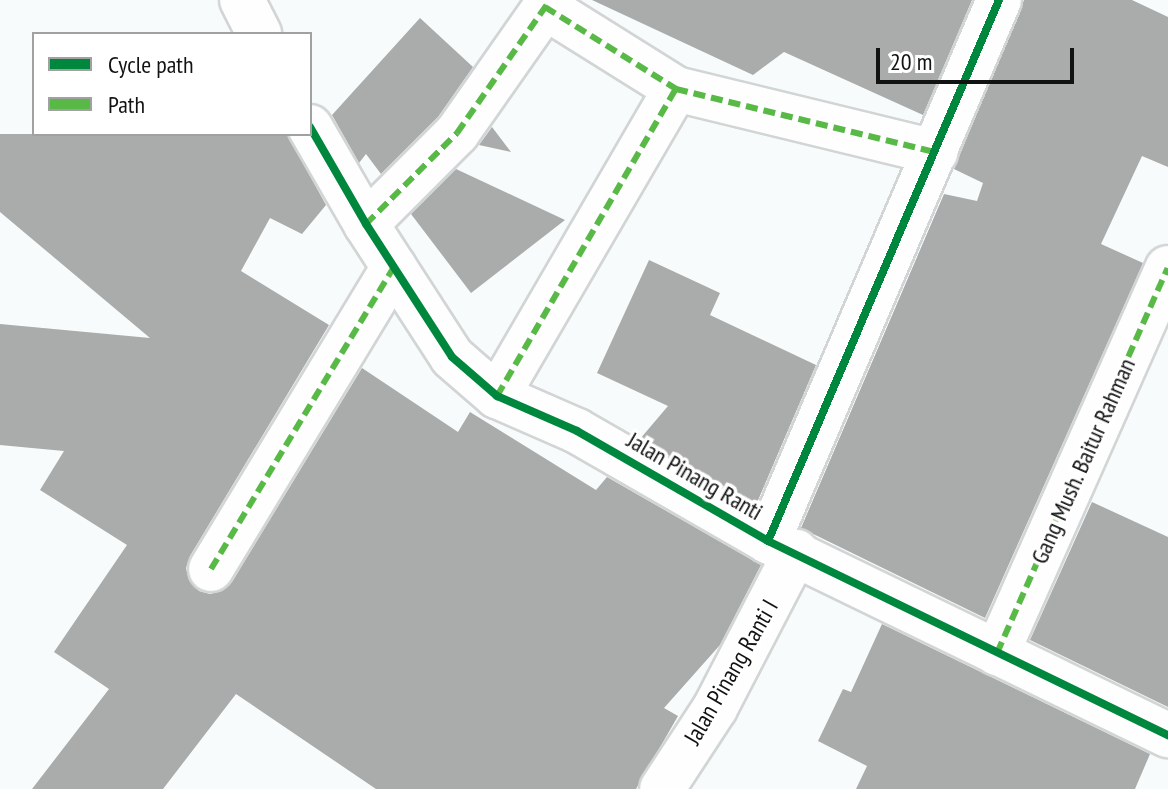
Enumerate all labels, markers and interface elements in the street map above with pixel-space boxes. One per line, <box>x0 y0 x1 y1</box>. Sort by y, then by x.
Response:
legend <box>32 32 312 136</box>
scale bar <box>880 32 1078 82</box>
text: 20 m <box>890 46 932 77</box>
text: Cycle path <box>108 49 194 80</box>
text: Path <box>108 89 145 120</box>
street label: Gang Mush. Baitur Rahman <box>1024 353 1142 569</box>
street label: Jalan Pinang Ranti <box>622 426 768 526</box>
street label: Jalan Pinang Ranti I <box>678 594 784 750</box>

